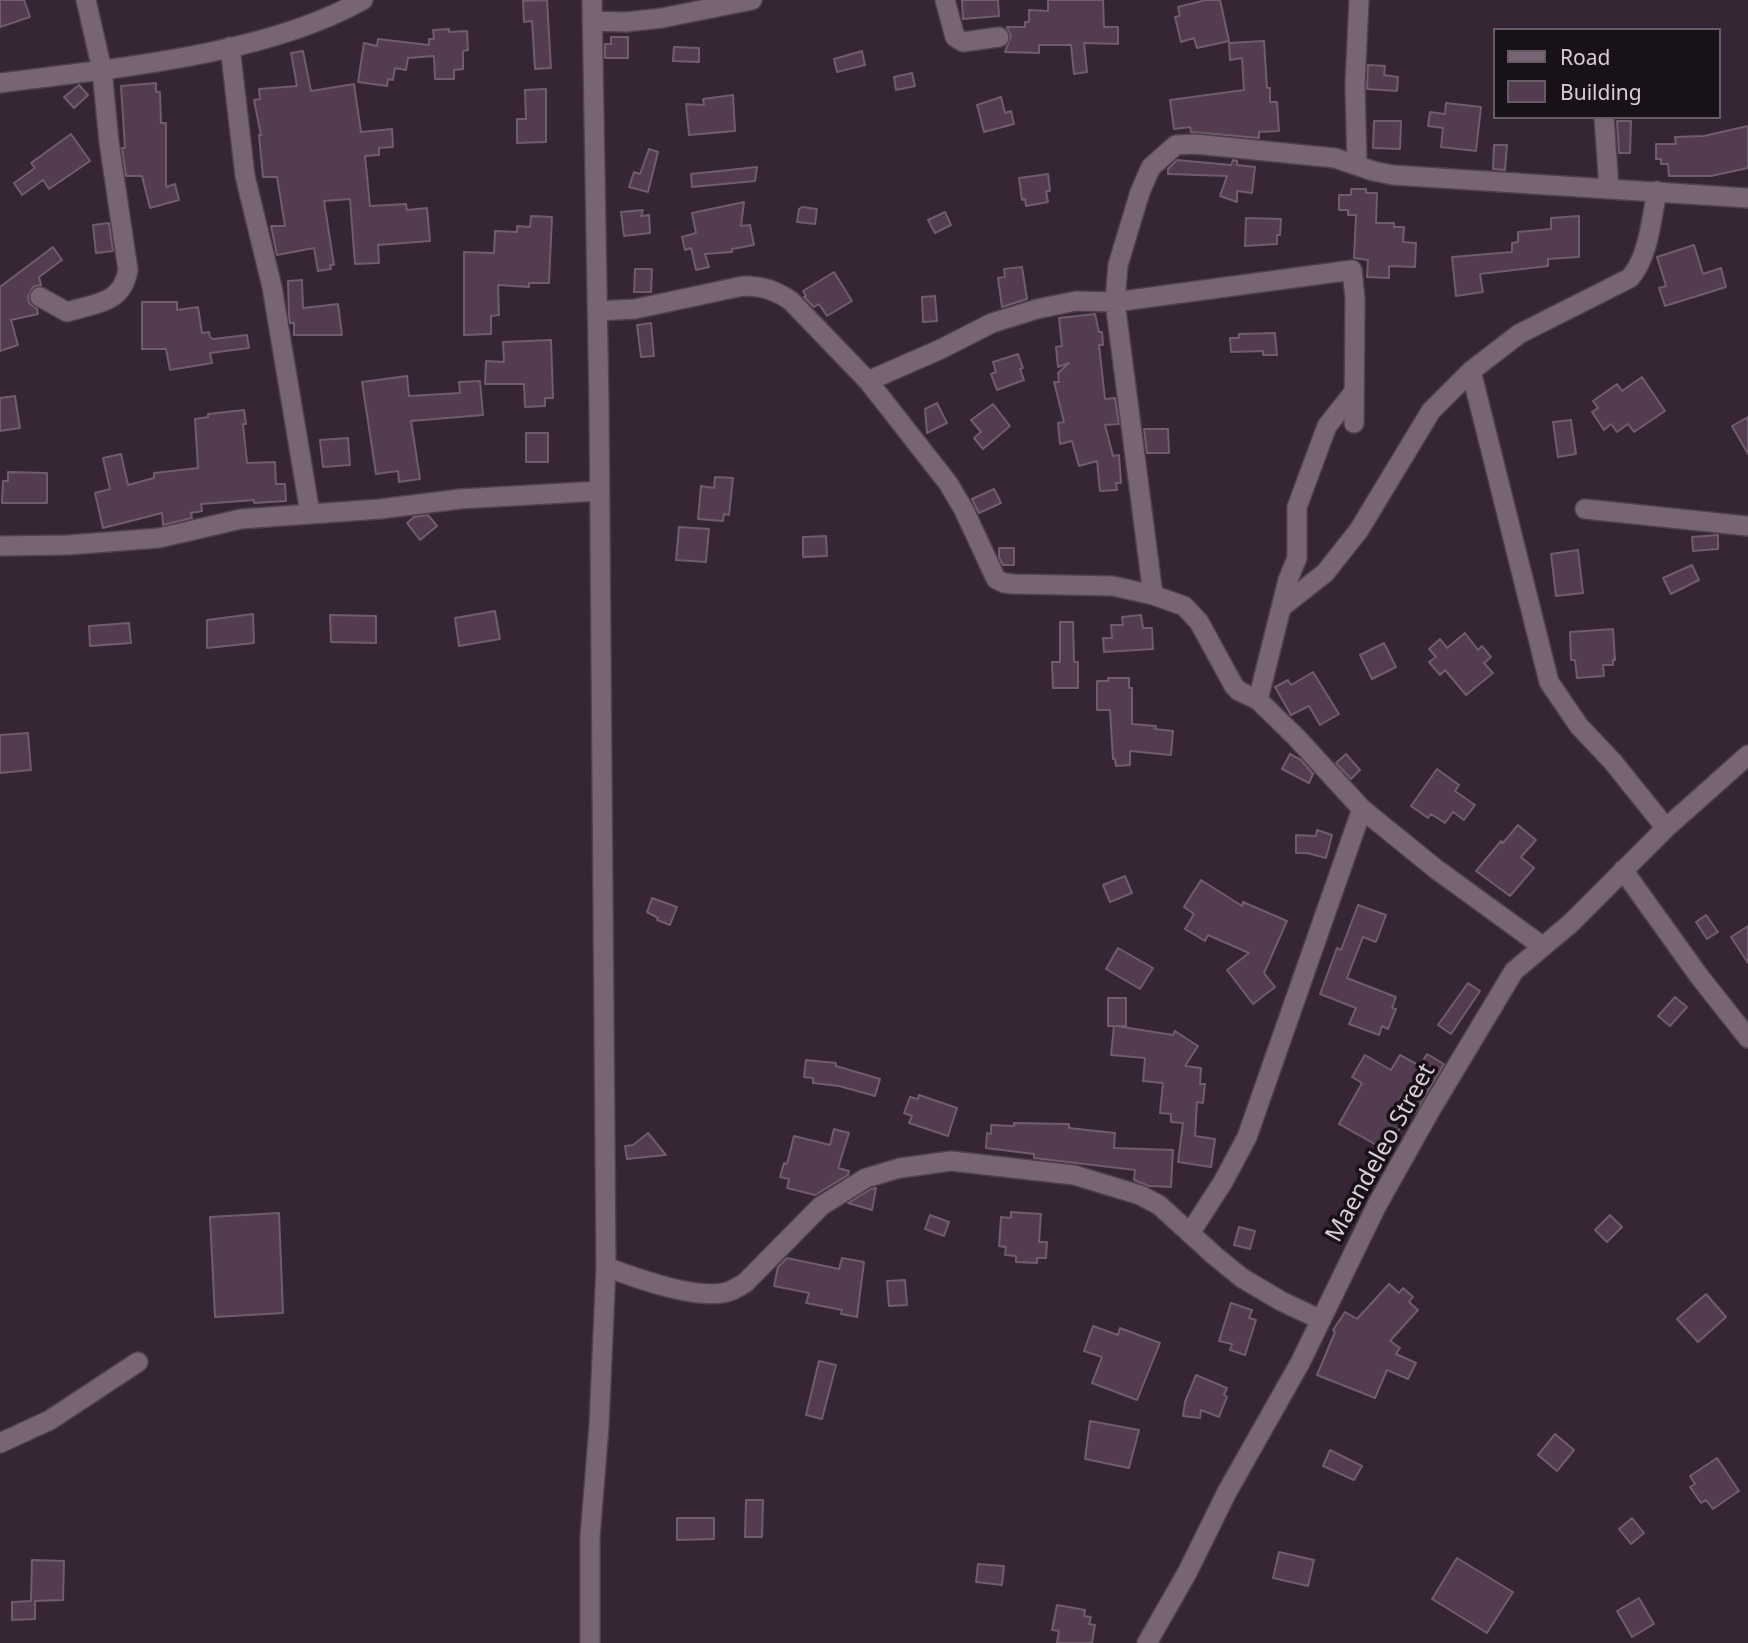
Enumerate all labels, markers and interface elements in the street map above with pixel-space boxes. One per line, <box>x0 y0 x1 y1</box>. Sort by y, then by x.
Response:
legend <box>1492 28 1720 119</box>
text: Road <box>1560 43 1610 71</box>
text: Building <box>1560 78 1642 106</box>
street label: Maendeleo Street <box>1320 1059 1442 1247</box>

